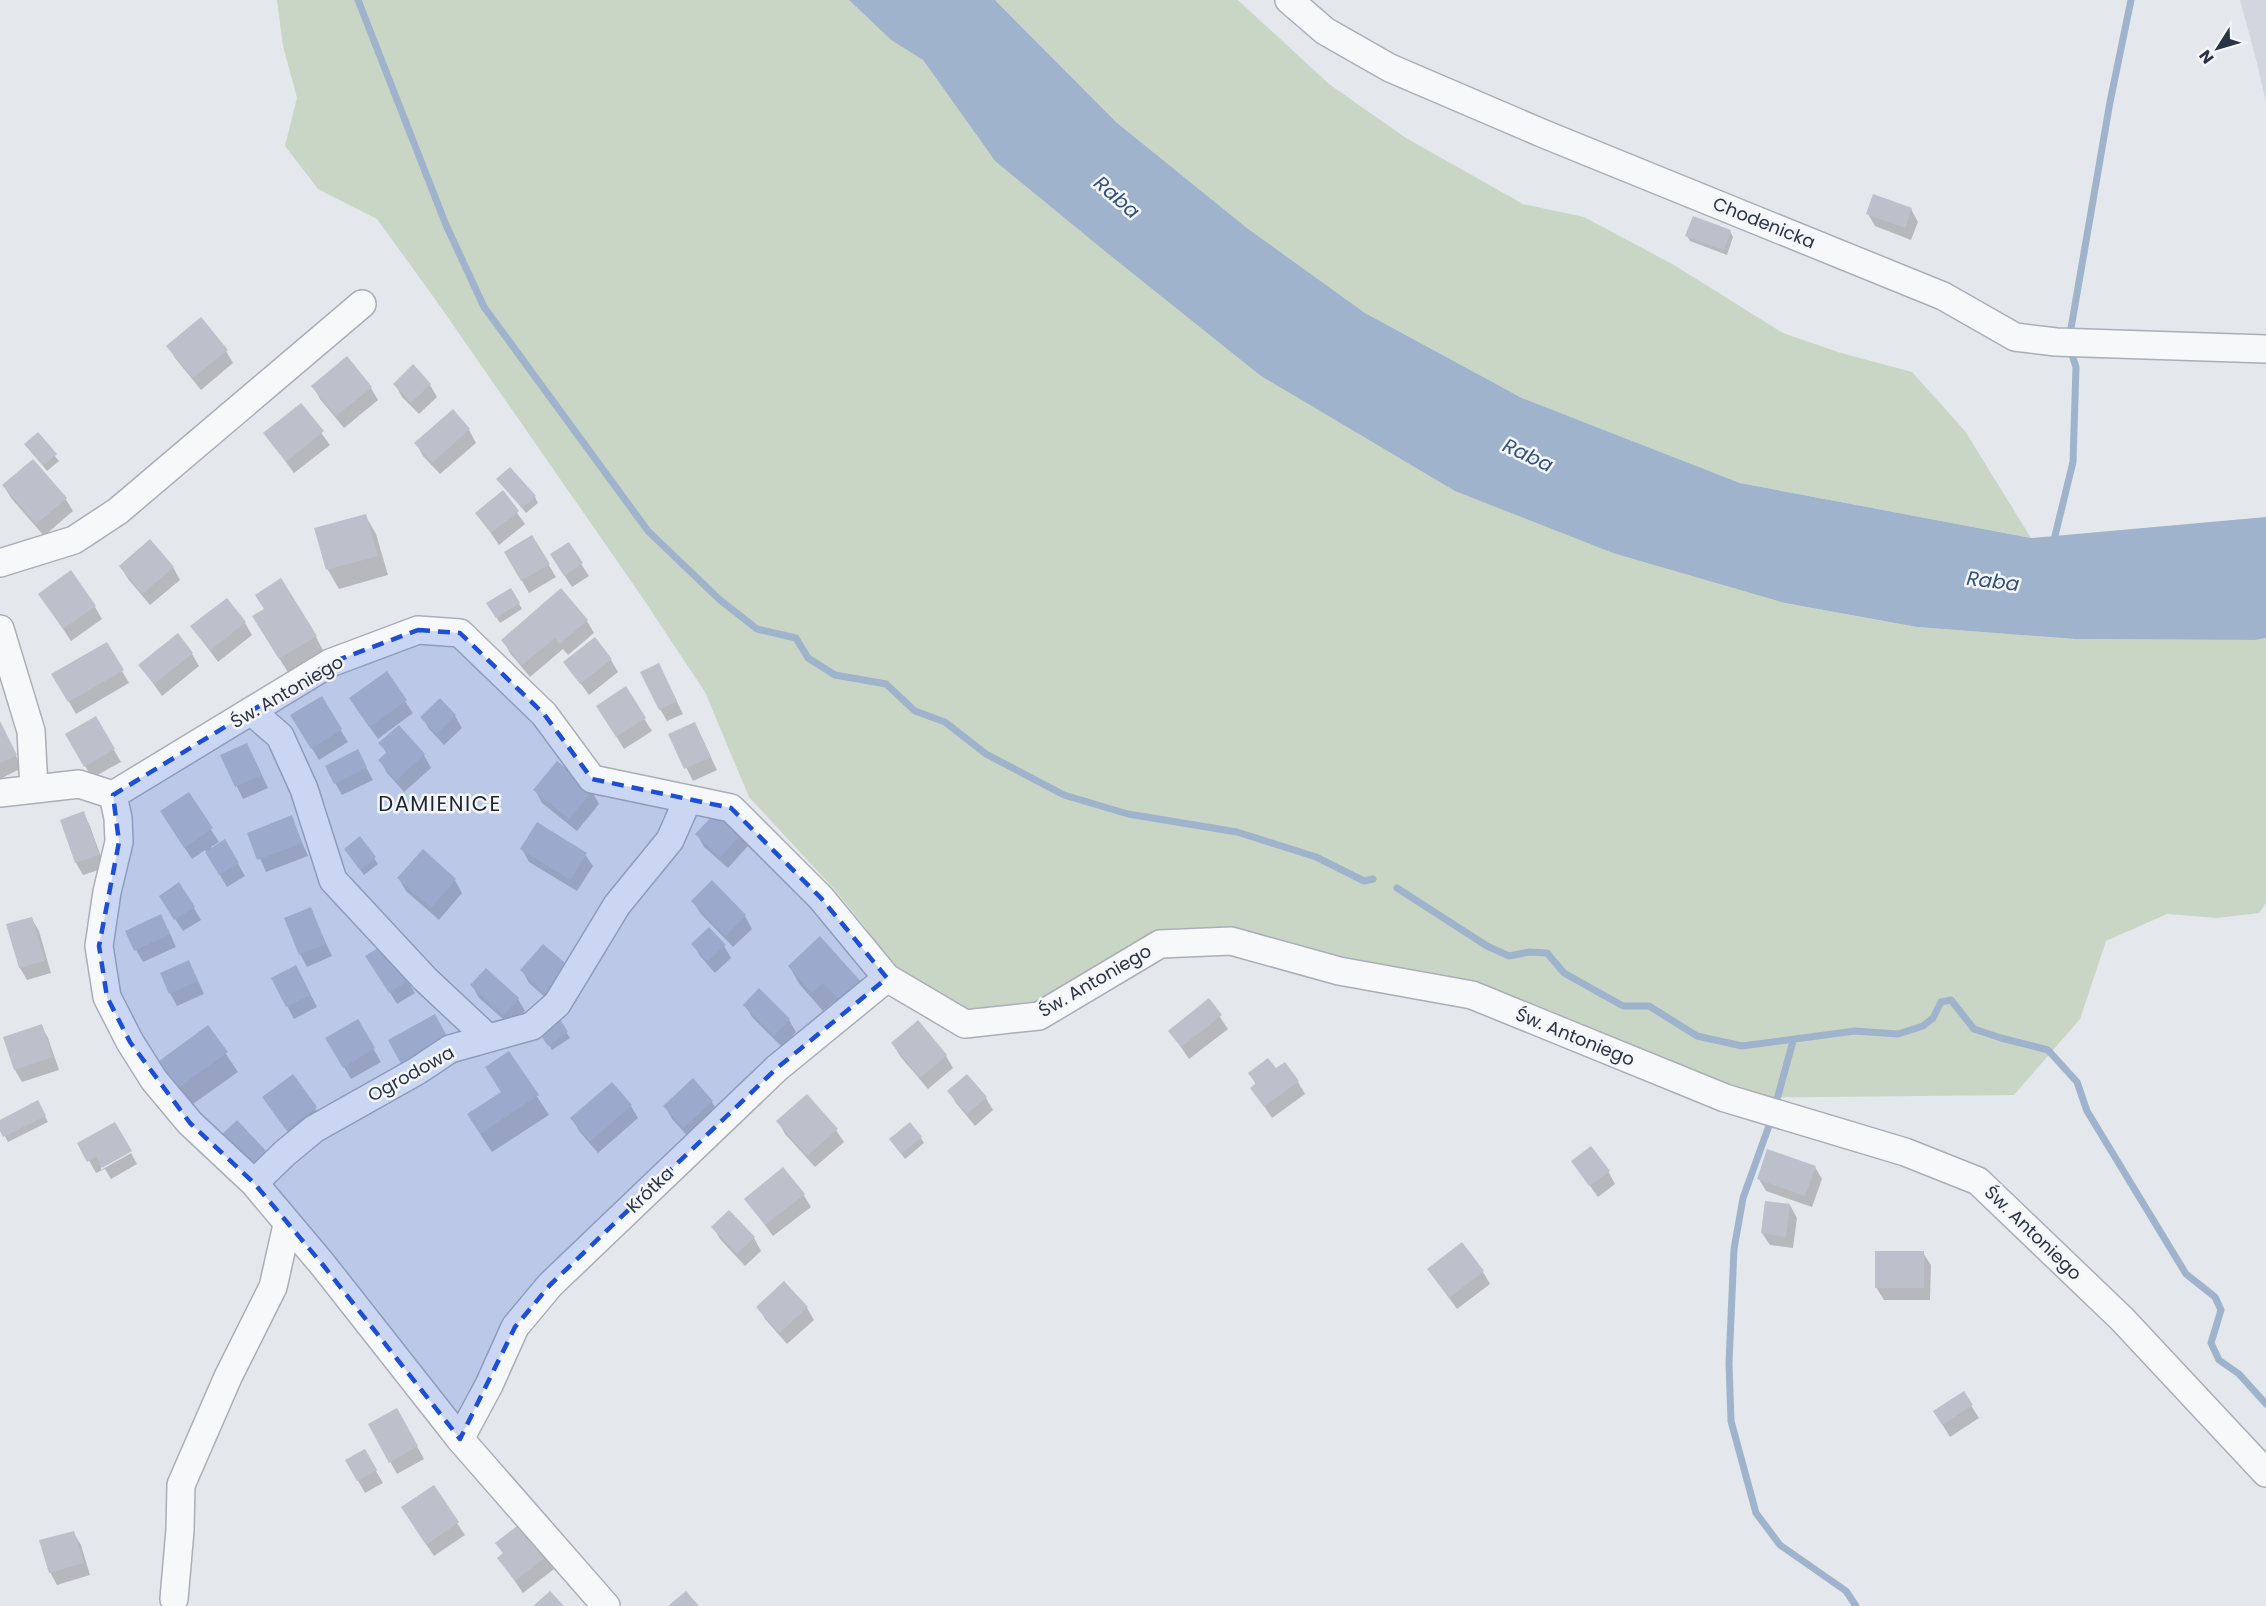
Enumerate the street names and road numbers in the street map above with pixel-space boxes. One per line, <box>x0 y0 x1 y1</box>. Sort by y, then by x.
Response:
street label: Chodenicka <box>1709 191 1819 254</box>
street label: Św. Antoniego <box>226 649 348 734</box>
street label: Św. Antoniego <box>1034 938 1156 1023</box>
street label: Św. Antoniego <box>1512 1001 1638 1072</box>
street label: Ogrodowa <box>363 1040 458 1108</box>
street label: Krótka <box>620 1161 679 1218</box>
street label: Św. Antoniego <box>1979 1180 2088 1286</box>

